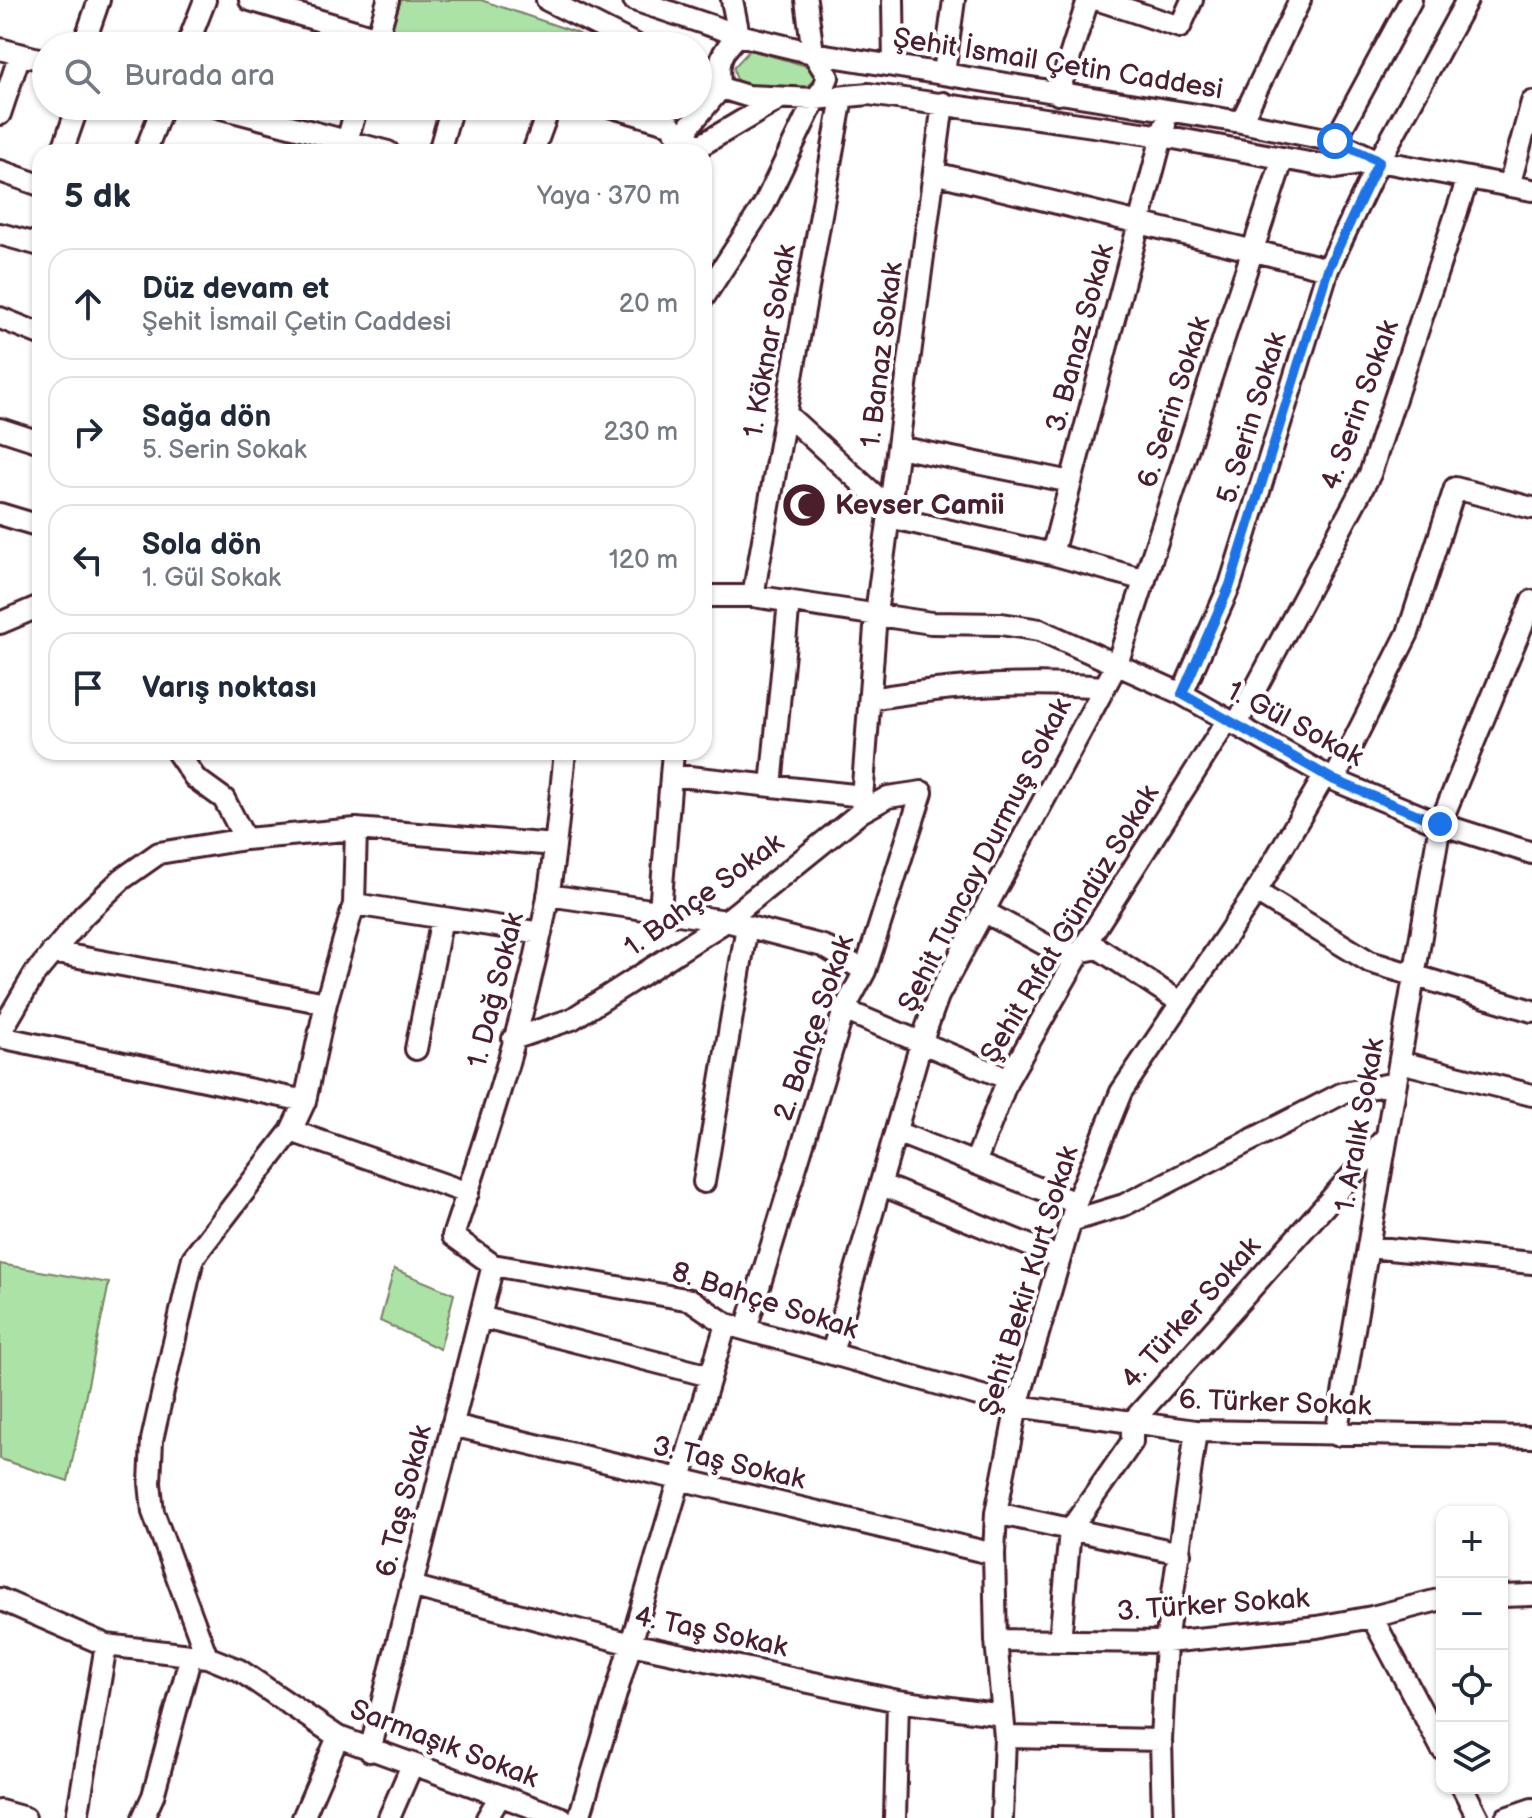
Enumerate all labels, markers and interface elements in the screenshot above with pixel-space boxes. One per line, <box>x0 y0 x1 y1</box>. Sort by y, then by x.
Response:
street label: Şehit İsmail Çetin Caddesi <box>891 21 1225 106</box>
search box <box>32 32 712 120</box>
icon: search <box>60 54 104 98</box>
text: Burada ara <box>124 58 275 94</box>
route start <box>1317 123 1353 159</box>
text: 5 dk <box>64 176 130 217</box>
text: Yaya · 370 m <box>537 181 680 212</box>
street label: 3. Banaz Sokak <box>1039 240 1121 435</box>
street label: 1. Köknar Sokak <box>737 242 803 440</box>
street label: 1. Banaz Sokak <box>854 260 910 450</box>
text: Düz devam et <box>142 271 329 307</box>
icon: ahead <box>66 282 110 326</box>
text: 20 m <box>619 289 678 320</box>
text: Şehit İsmail Çetin Caddesi <box>142 307 451 338</box>
street label: 6. Serin Sokak <box>1131 312 1217 492</box>
street label: 4. Serin Sokak <box>1314 315 1406 494</box>
street label: 5. Serin Sokak <box>1210 328 1294 508</box>
text: Sağa dön <box>142 399 271 435</box>
icon: right <box>66 410 110 454</box>
text: 230 m <box>603 417 678 448</box>
text: 5. Serin Sokak <box>142 435 307 466</box>
mosque icon: Kevser Camii <box>780 481 828 529</box>
place label: Kevser Camii <box>835 489 1005 522</box>
text: Sola dön <box>142 527 262 563</box>
icon: left <box>66 538 110 582</box>
text: 120 m <box>609 545 678 576</box>
text: 1. Gül Sokak <box>142 563 281 594</box>
icon: arrive <box>66 666 110 710</box>
text: Varış noktası <box>142 670 317 706</box>
street label: 1. Gül Sokak <box>1221 674 1369 774</box>
street label: Şehit Tuncay Durmuş Sokak <box>891 692 1079 1017</box>
street label: Şehit Rıfat Gündüz Sokak <box>974 779 1166 1069</box>
route end <box>1422 806 1458 842</box>
street label: 1. Bahçe Sokak <box>618 826 790 964</box>
street label: 1. Dağ Sokak <box>461 909 531 1071</box>
street label: 2. Bahçe Sokak <box>767 931 861 1125</box>
street label: 1. Aralık Sokak <box>1329 1035 1392 1214</box>
street label: Şehit Bekir Kurt Sokak <box>972 1142 1086 1420</box>
street label: 4. Türker Sokak <box>1114 1230 1268 1396</box>
street label: 8. Bahçe Sokak <box>668 1255 863 1347</box>
street label: 6. Türker Sokak <box>1178 1383 1372 1423</box>
street label: 6. Taş Sokak <box>369 1421 439 1580</box>
street label: 3. Taş Sokak <box>649 1429 809 1497</box>
map controls <box>1436 1506 1508 1794</box>
button: + <box>1436 1506 1508 1578</box>
button: − <box>1436 1578 1508 1650</box>
street label: 3. Türker Sokak <box>1116 1582 1310 1628</box>
street label: 4. Taş Sokak <box>632 1600 791 1664</box>
button: locate <box>1436 1650 1508 1722</box>
street label: Sarmaşık Sokak <box>345 1693 543 1795</box>
button: layers <box>1436 1722 1508 1794</box>

